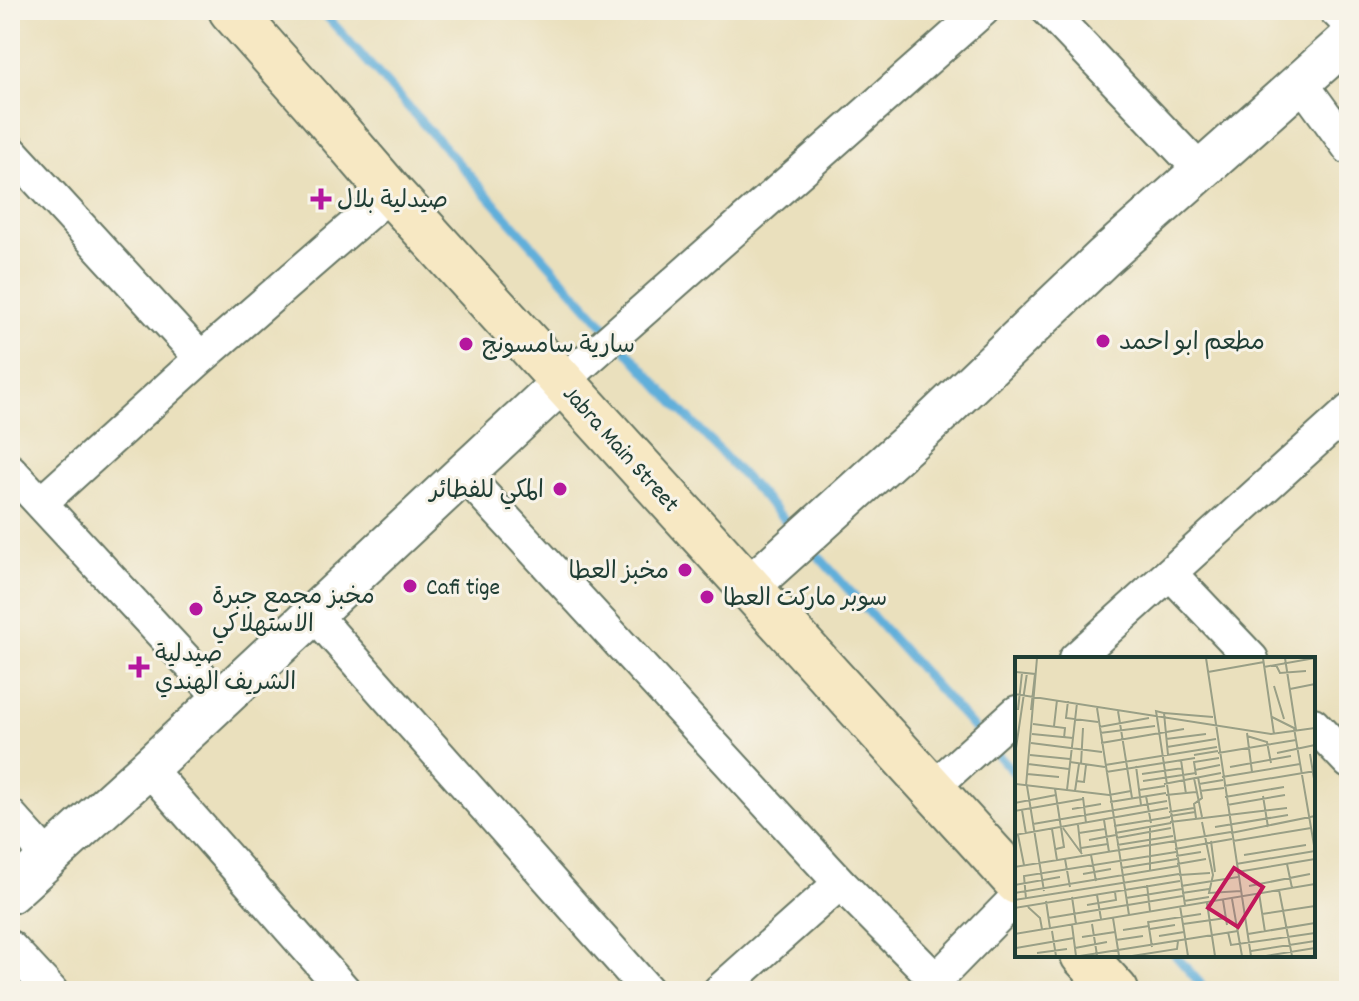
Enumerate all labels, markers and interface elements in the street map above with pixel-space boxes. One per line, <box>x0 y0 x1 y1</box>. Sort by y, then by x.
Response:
place label: صيدلية بلال <box>337 185 448 219</box>
marker: صيدلية بلال <box>312 190 330 208</box>
place label: مطعم ابو احمد <box>1119 327 1265 361</box>
place label: سارية سامسونج <box>482 330 635 364</box>
marker: مطعم ابو احمد <box>1094 332 1112 350</box>
marker: سارية سامسونج <box>457 335 475 353</box>
street label: Jabra Main Street <box>553 379 686 521</box>
place label: المكي للفطائر <box>428 475 544 510</box>
marker: المكي للفطائر <box>551 480 569 498</box>
place label: مخبز العطا <box>569 556 669 590</box>
marker: مخبز العطا <box>676 561 694 579</box>
place label: Cafi tige <box>426 572 500 606</box>
marker: Cafi tige <box>401 577 419 595</box>
place label: مخبز مجمع جبرة الاستهلاكي <box>212 581 375 644</box>
place label: سوبر ماركت العطا <box>723 583 887 617</box>
marker: سوبر ماركت العطا <box>698 588 716 606</box>
marker: مخبز مجمع جبرة الاستهلاكي <box>187 600 205 618</box>
place label: صيدلية الشريف الهندي <box>155 639 296 701</box>
inset map <box>1015 657 1315 957</box>
marker: صيدلية الشريف الهندي <box>130 658 148 676</box>

